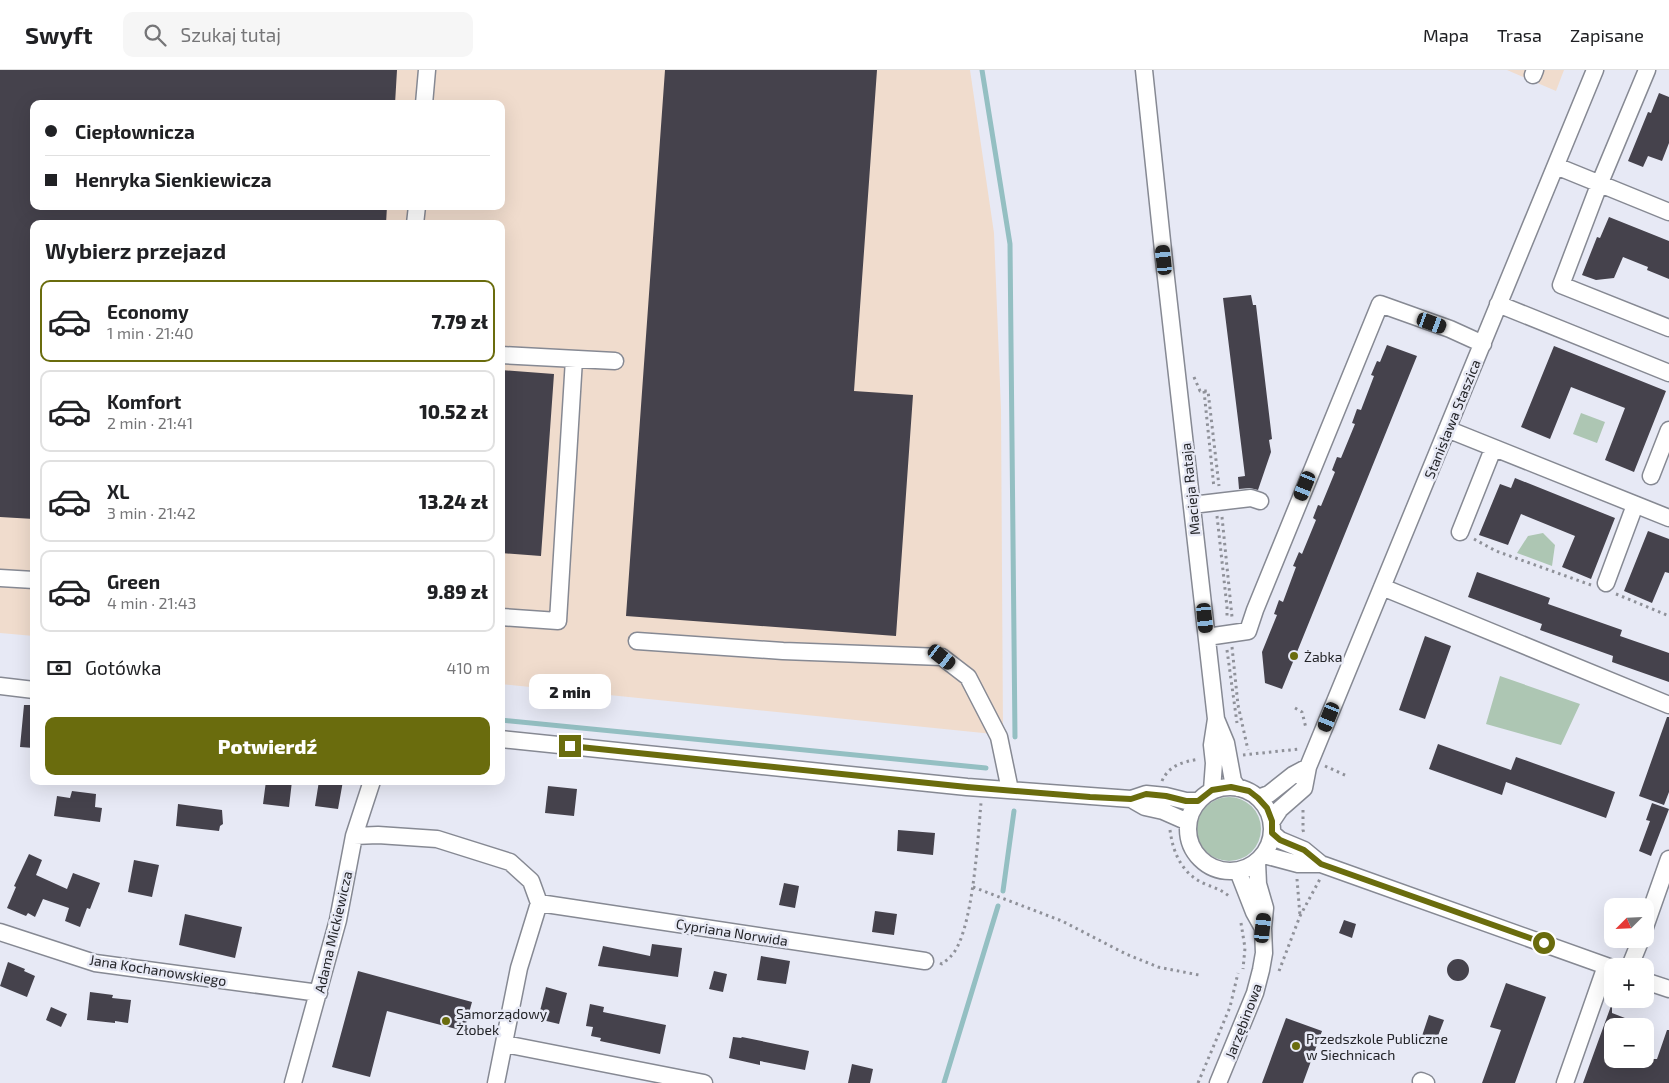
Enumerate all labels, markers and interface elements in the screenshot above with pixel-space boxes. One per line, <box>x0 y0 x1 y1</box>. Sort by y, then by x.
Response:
search box <box>123 12 473 57</box>
text: Swyft <box>25 20 93 49</box>
icon: search <box>141 21 169 49</box>
text: Szukaj tutaj <box>181 23 281 46</box>
text: Mapa <box>1423 24 1469 46</box>
text: Trasa <box>1497 24 1542 46</box>
text: Zapisane <box>1570 24 1644 46</box>
text: Ciepłownicza <box>75 120 195 143</box>
text: Henryka Sienkiewicza <box>75 168 272 191</box>
text: Wybierz przejazd <box>45 237 226 263</box>
car <box>1154 244 1173 276</box>
icon: car <box>47 299 92 344</box>
text: Economy <box>107 300 189 323</box>
text: 7.79 zł <box>431 310 488 333</box>
car <box>1415 311 1448 335</box>
text: 1 min · 21:40 <box>107 323 194 342</box>
street label: Stanisława Staszica <box>1420 357 1484 481</box>
icon: car <box>47 389 92 434</box>
text: Komfort <box>107 390 181 413</box>
text: 10.52 zł <box>419 400 488 423</box>
text: 2 min · 21:41 <box>107 413 193 432</box>
street label: Macieja Rataja <box>1177 442 1203 536</box>
car <box>1292 469 1317 503</box>
icon: car <box>47 479 92 524</box>
text: XL <box>107 480 129 503</box>
text: 13.24 zł <box>419 490 488 513</box>
text: 3 min · 21:42 <box>107 503 196 522</box>
icon: car <box>47 569 92 614</box>
text: Green <box>107 570 160 593</box>
text: 9.89 zł <box>427 580 488 603</box>
text: 4 min · 21:43 <box>107 593 196 612</box>
car <box>1195 602 1214 634</box>
car <box>925 642 958 672</box>
place label: Żabka <box>1304 648 1342 665</box>
marker: Żabka <box>1288 650 1300 662</box>
icon: cash <box>45 654 73 682</box>
text: Gotówka <box>85 656 161 679</box>
text: 410 m <box>447 658 490 677</box>
callout: 2 min <box>529 674 611 708</box>
text: 2 min <box>549 682 591 701</box>
car <box>1316 700 1341 734</box>
button: Potwierdź <box>45 717 490 775</box>
route end <box>559 735 581 757</box>
street label: Adama Mickiewicza <box>311 869 355 995</box>
north arrow <box>1604 898 1654 948</box>
map controls <box>1604 898 1654 1068</box>
car <box>1253 912 1272 944</box>
street label: Cypriana Norwida <box>675 915 789 949</box>
route start <box>1533 932 1555 954</box>
street label: Jana Kochanowskiego <box>88 951 228 989</box>
button: + <box>1604 958 1654 1008</box>
street label: Jarzębinowa <box>1221 981 1265 1061</box>
place label: Samorządowy Żłobek <box>456 1005 548 1038</box>
marker: Samorządowy Żłobek <box>440 1015 452 1027</box>
button: − <box>1604 1018 1654 1068</box>
place label: Przedszkole Publiczne w Siechnicach <box>1306 1030 1448 1063</box>
marker: Przedszkole Publiczne w Siechnicach <box>1290 1040 1302 1052</box>

